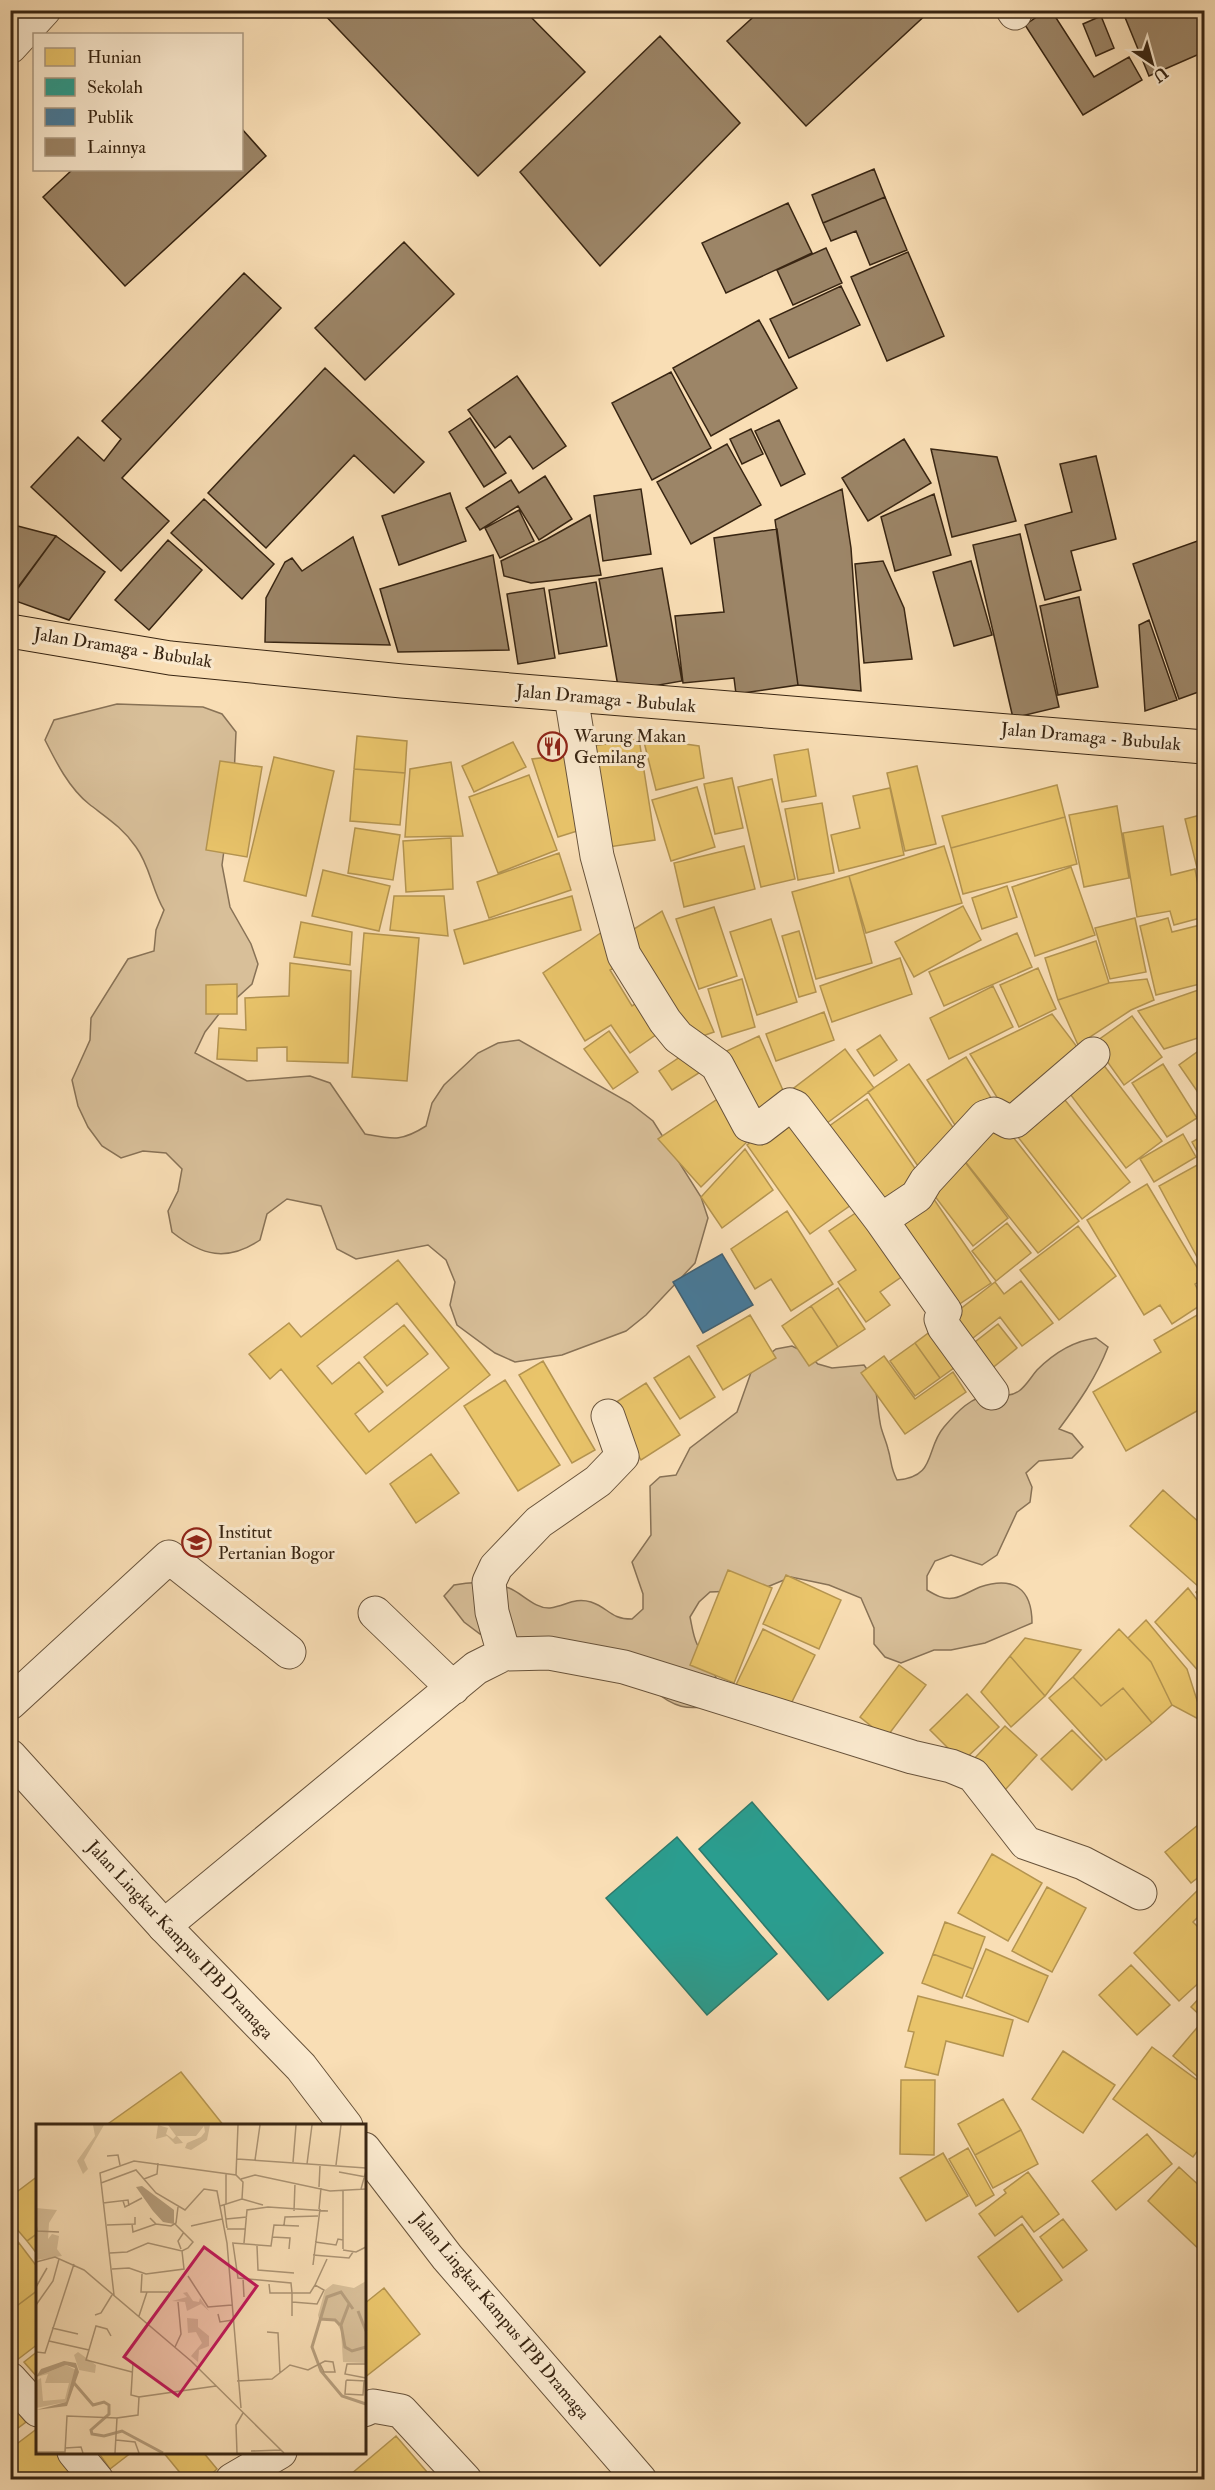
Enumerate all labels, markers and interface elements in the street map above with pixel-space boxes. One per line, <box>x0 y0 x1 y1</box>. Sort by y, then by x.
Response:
legend <box>33 33 243 171</box>
north arrow <box>1122 33 1182 93</box>
text: Hunian <box>87 46 142 69</box>
text: U <box>1148 62 1172 87</box>
text: Sekolah <box>87 76 143 99</box>
text: Publik <box>87 106 134 129</box>
text: Lainnya <box>87 136 146 159</box>
street label: Jalan Dramaga - Bubulak <box>31 622 214 674</box>
street label: Jalan Dramaga - Bubulak <box>514 680 697 718</box>
street label: Jalan Dramaga - Bubulak <box>999 718 1182 756</box>
place label: Warung Makan Gemilang <box>573 725 686 769</box>
restaurant icon: Warung Makan Gemilang <box>537 730 569 762</box>
place label: Institut Pertanian Bogor <box>218 1521 335 1565</box>
school or university icon: Institut Pertanian Bogor <box>181 1526 213 1558</box>
street label: Jalan Lingkar Kampus IPB Dramaga <box>81 1835 279 2045</box>
inset map <box>36 2124 366 2454</box>
street label: Jalan Lingkar Kampus IPB Dramaga <box>407 2207 595 2425</box>

